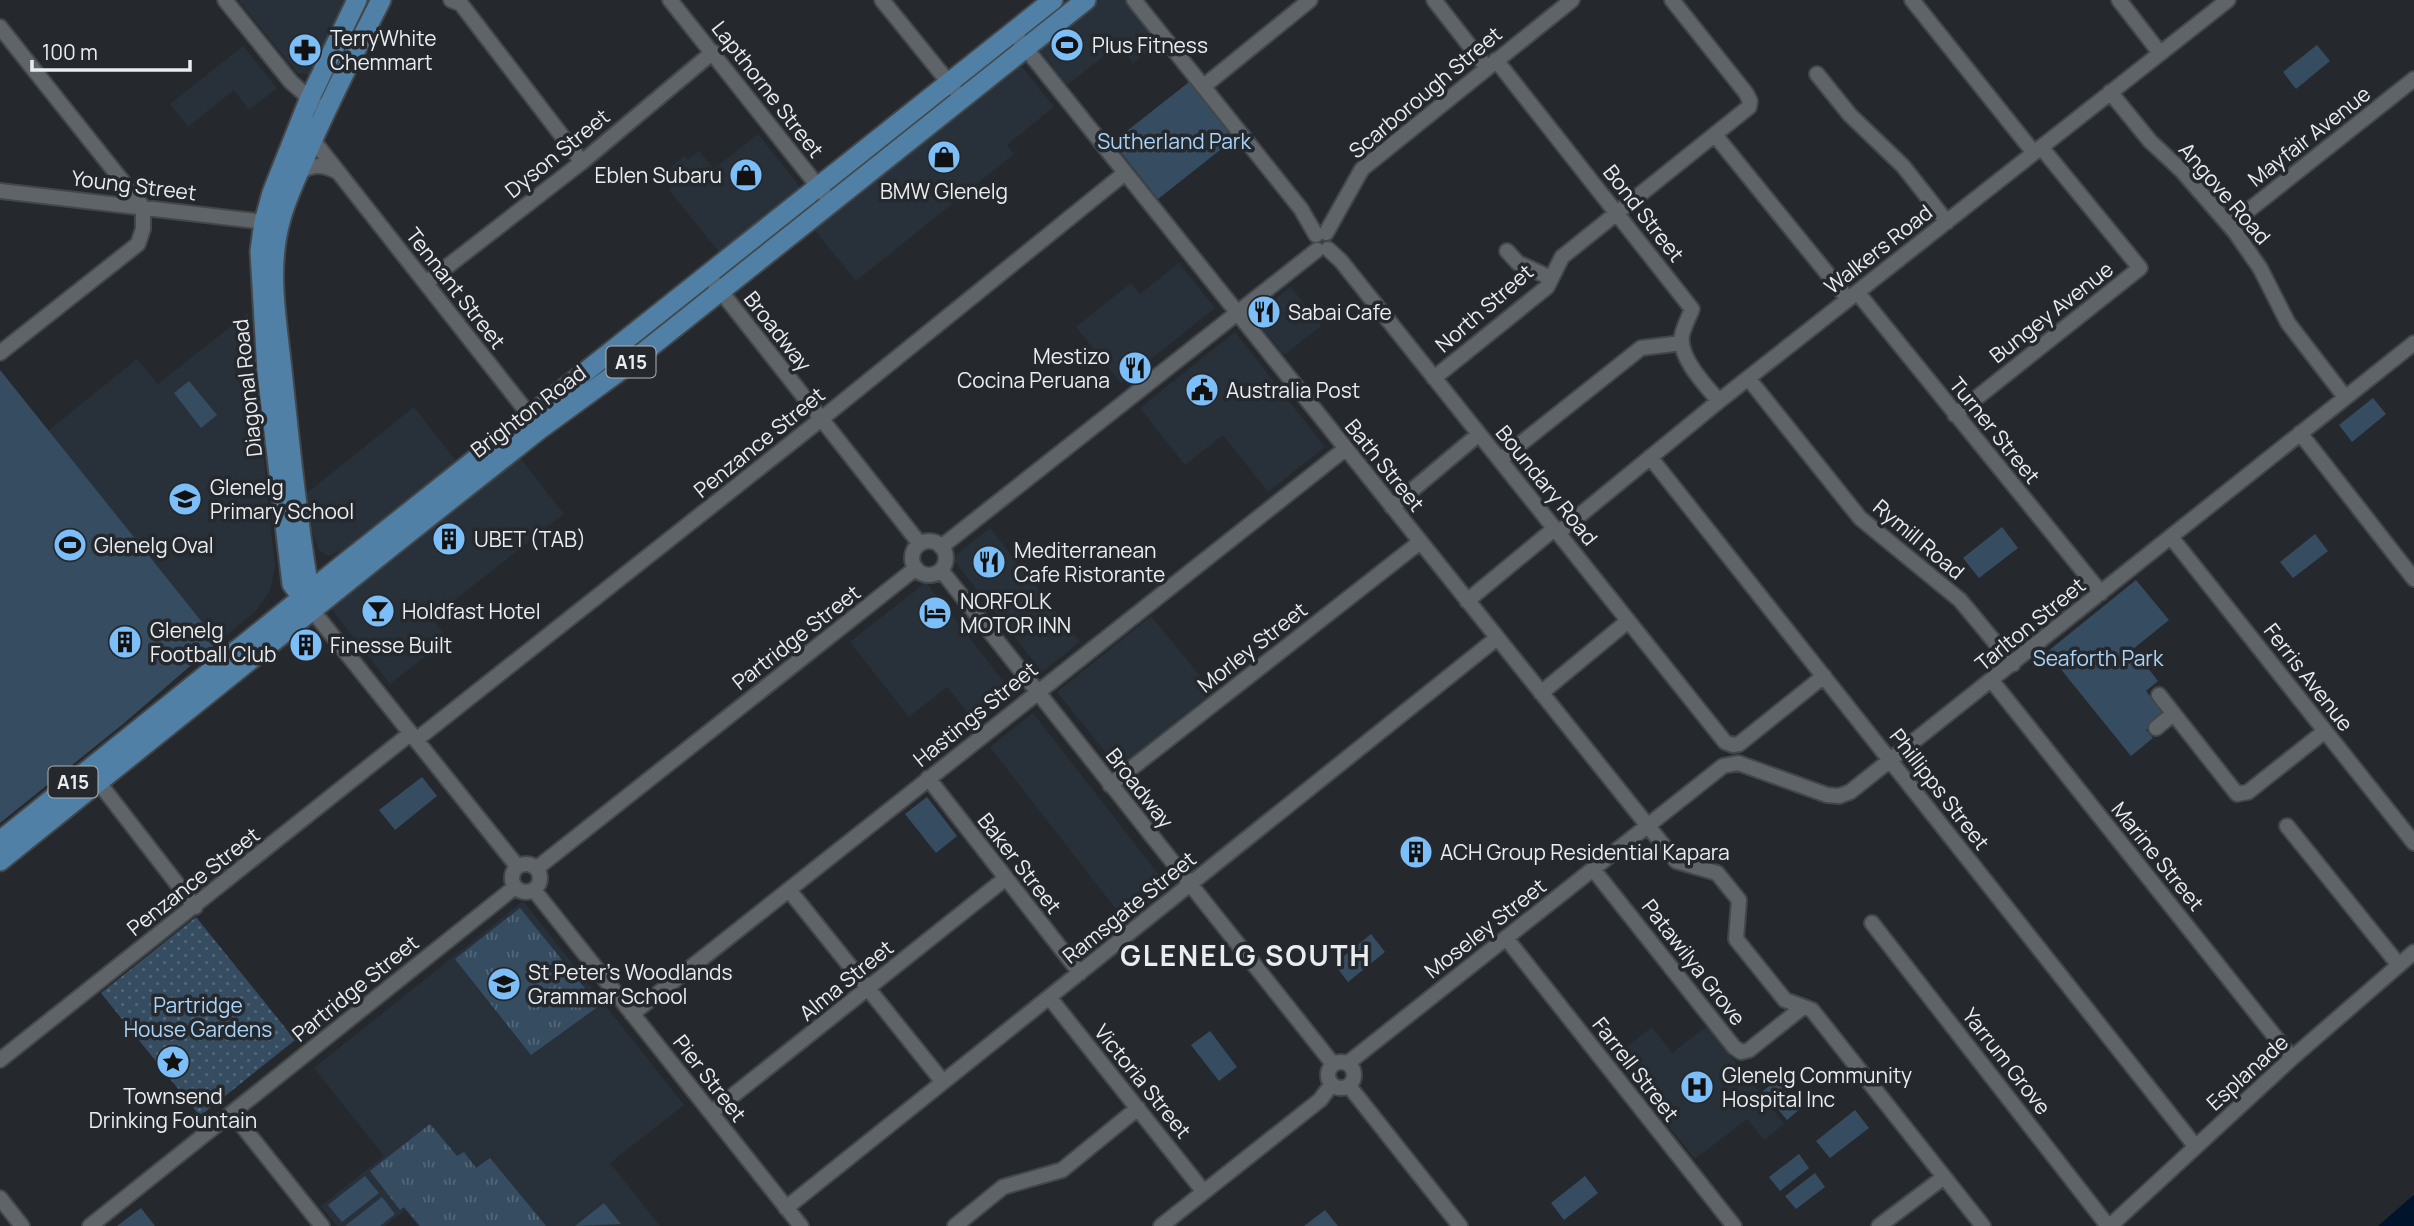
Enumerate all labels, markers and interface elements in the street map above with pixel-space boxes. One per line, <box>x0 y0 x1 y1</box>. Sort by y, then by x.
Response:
street label: Lapthorne Street <box>706 15 830 163</box>
street label: Scarborough Street <box>1343 20 1507 164</box>
place label: TerryWhite Chemmart <box>330 24 437 76</box>
sports icon: Plus Fitness <box>1048 26 1086 64</box>
scale bar <box>32 28 189 72</box>
pharmacy icon: TerryWhite Chemmart <box>286 31 324 69</box>
place label: Plus Fitness <box>1092 31 1208 59</box>
text: 100 m <box>42 38 98 66</box>
street label: Mayfair Avenue <box>2242 79 2376 193</box>
street label: Dyson Street <box>499 102 615 204</box>
park label: Sutherland Park <box>1097 127 1251 155</box>
street label: Angove Road <box>2173 136 2277 250</box>
shop icon: BMW Glenelg <box>925 138 963 176</box>
shop icon: Eblen Subaru <box>727 156 765 194</box>
street label: Bond Street <box>1597 159 1691 267</box>
place label: Eblen Subaru <box>594 161 722 189</box>
street label: Young Street <box>70 163 198 207</box>
place label: BMW Glenelg <box>880 177 1008 205</box>
street label: Walkers Road <box>1818 198 1938 300</box>
street label: Tennant Street <box>400 222 512 354</box>
street label: Bungey Avenue <box>1983 255 2119 369</box>
street label: North Street <box>1429 258 1539 358</box>
street label: Broadway <box>738 285 818 377</box>
restaurant icon: Sabai Cafe <box>1245 293 1283 331</box>
place label: Sabai Cafe <box>1288 298 1392 326</box>
street label: Diagonal Road <box>226 318 268 458</box>
place label: Mestizo Cocina Peruana <box>957 342 1110 394</box>
road number: A15 <box>606 346 656 378</box>
restaurant icon: Mestizo Cocina Peruana <box>1116 349 1154 387</box>
street label: Brighton Road <box>465 359 591 463</box>
public building icon: Australia Post <box>1183 371 1221 409</box>
street label: Turner Street <box>1943 371 2047 489</box>
place label: Australia Post <box>1226 376 1360 404</box>
street label: Penzance Street <box>688 380 830 504</box>
street label: Bath Street <box>1339 413 1431 517</box>
street label: Boundary Road <box>1490 419 1604 551</box>
place label: Glenelg Primary School <box>210 473 354 525</box>
school or university icon: Glenelg Primary School <box>166 480 204 518</box>
street label: Rymill Road <box>1868 493 1970 585</box>
building icon: UBET (TAB) <box>430 520 468 558</box>
place label: UBET (TAB) <box>474 525 586 553</box>
sports icon: Glenelg Oval <box>51 526 89 564</box>
place label: Glenelg Oval <box>94 531 214 559</box>
place label: Mediterranean Cafe Ristorante <box>1014 536 1165 588</box>
restaurant icon: Mediterranean Cafe Ristorante <box>970 543 1008 581</box>
street label: Tarlton Street <box>1969 571 2091 677</box>
street label: Partridge Street <box>726 578 866 696</box>
place label: NORFOLK MOTOR INN <box>960 587 1071 639</box>
bar icon: Holdfast Hotel <box>359 592 397 630</box>
hotel icon: NORFOLK MOTOR INN <box>916 594 954 632</box>
street label: Morley Street <box>1192 595 1312 699</box>
place label: Holdfast Hotel <box>402 597 541 625</box>
place label: Glenelg Football Club <box>150 616 276 668</box>
street label: Ferris Avenue <box>2258 617 2360 737</box>
building icon: Glenelg Football Club <box>106 623 144 661</box>
building icon: Finesse Built <box>287 626 325 664</box>
place label: Finesse Built <box>330 631 452 659</box>
park label: Seaforth Park <box>2033 644 2164 672</box>
street label: Hastings Street <box>907 655 1043 773</box>
street label: Phillipps Street <box>1884 723 1996 855</box>
street label: Broadway <box>1100 742 1180 834</box>
road number: A15 <box>48 766 98 797</box>
street label: Marine Street <box>2105 796 2211 916</box>
street label: Baker Street <box>972 807 1068 919</box>
street label: Penzance Street <box>121 820 265 942</box>
building icon: ACH Group Residential Kapara <box>1397 833 1435 871</box>
place label: ACH Group Residential Kapara <box>1440 838 1730 866</box>
street label: Ramsgate Street <box>1056 845 1202 969</box>
street label: Moseley Street <box>1418 872 1552 984</box>
street label: Patawilya Grove <box>1636 893 1752 1031</box>
street label: Partridge Street <box>286 928 424 1048</box>
street label: Alma Street <box>793 933 899 1027</box>
district label: GLENELG SOUTH <box>1120 936 1372 974</box>
place label: St Peter’s Woodlands Grammar School <box>528 958 733 1010</box>
school or university icon: St Peter’s Woodlands Grammar School <box>485 965 523 1003</box>
park label: Partridge House Gardens <box>124 991 272 1043</box>
street label: Yarrum Grove <box>1957 1002 2057 1120</box>
street label: Farrell Street <box>1587 1011 1685 1127</box>
street label: Victoria Street <box>1088 1018 1198 1144</box>
street label: Esplanade <box>2200 1028 2294 1116</box>
street label: Pier Street <box>667 1029 753 1127</box>
place icon: Townsend Drinking Fountain <box>154 1043 192 1081</box>
place label: Glenelg Community Hospital Inc <box>1722 1061 1912 1113</box>
hospital icon: Glenelg Community Hospital Inc <box>1678 1068 1716 1106</box>
place label: Townsend Drinking Fountain <box>89 1082 257 1134</box>

